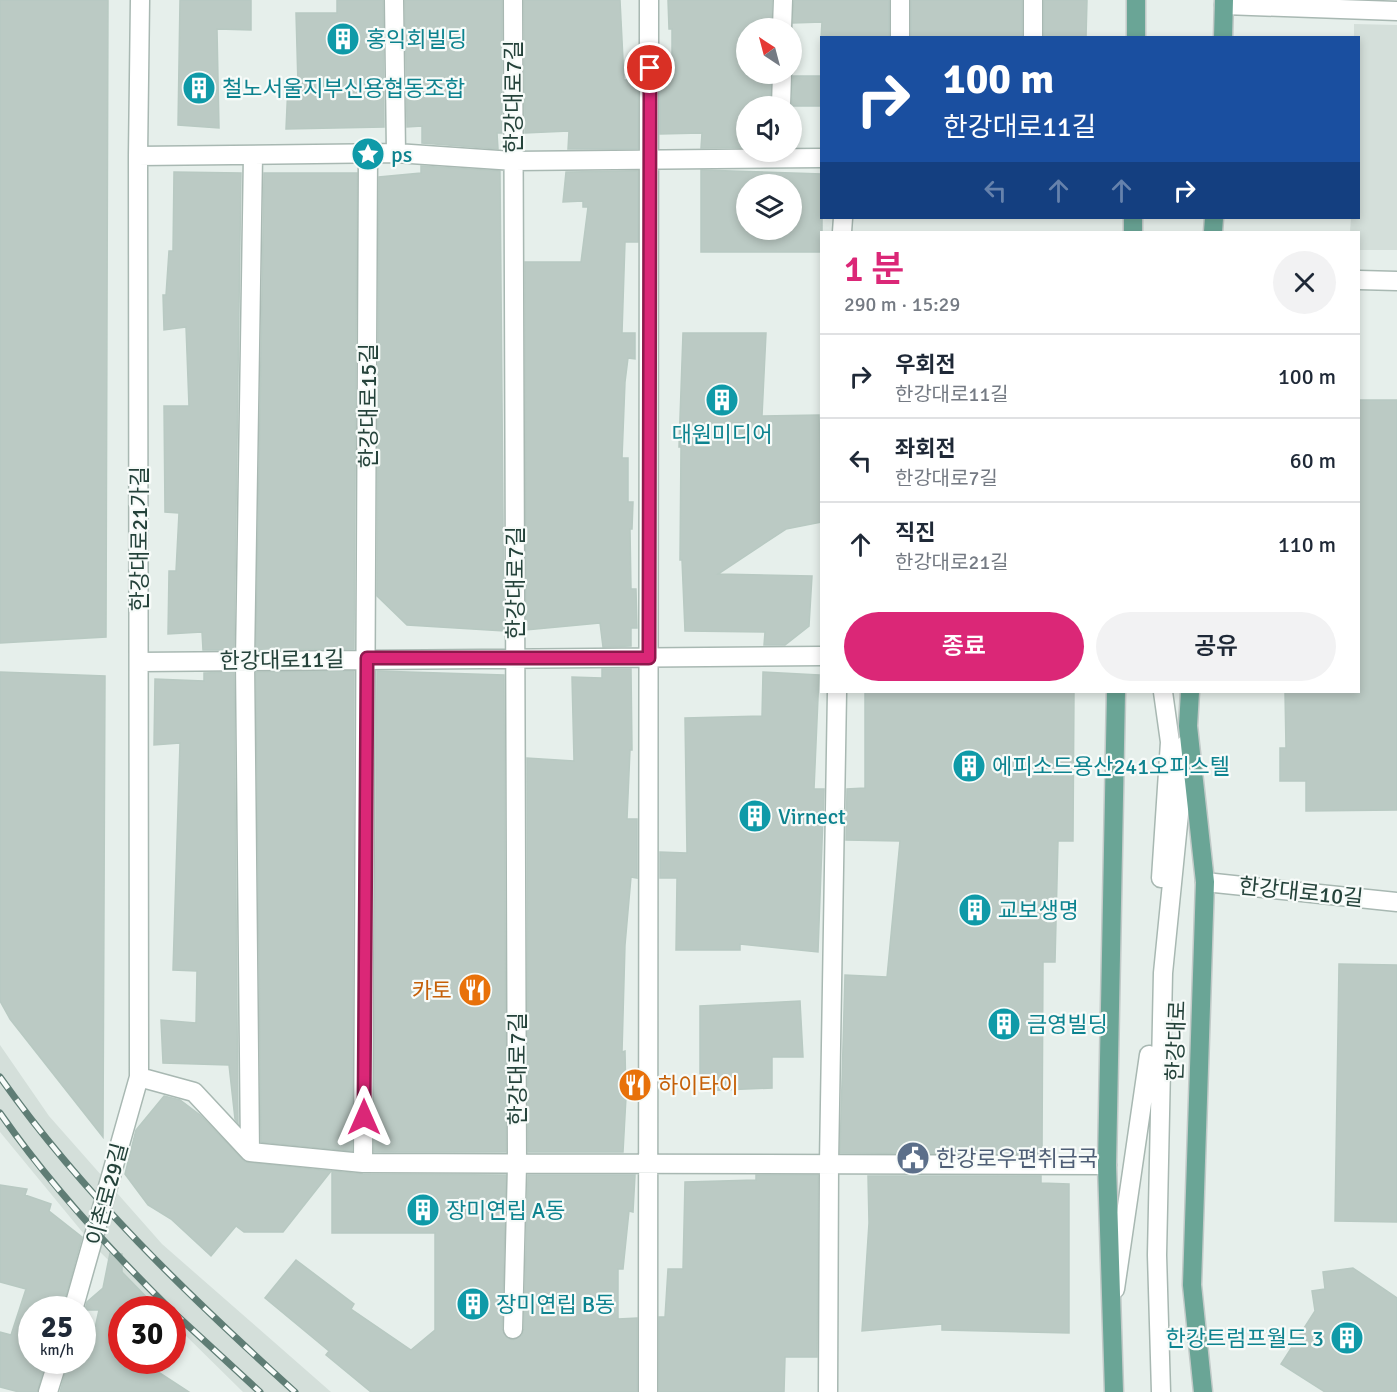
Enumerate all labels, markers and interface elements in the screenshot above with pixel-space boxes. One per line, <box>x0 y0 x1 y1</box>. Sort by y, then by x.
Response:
north arrow <box>736 18 802 84</box>
map controls <box>736 18 802 240</box>
building icon: 홍익회빌딩 <box>325 21 361 57</box>
place label: 홍익회빌딩 <box>366 26 467 53</box>
street label: 한강대로7길 <box>500 40 527 154</box>
pin <box>624 42 675 93</box>
icon: arrive <box>633 51 666 84</box>
text: 100 m <box>943 54 1054 105</box>
icon: right <box>844 60 922 138</box>
building icon: 철노서울지부신용협동조합 <box>181 70 217 106</box>
place label: 철노서울지부신용협동조합 <box>222 75 465 102</box>
button: sound <box>736 96 802 162</box>
text: 한강대로11길 <box>943 111 1096 144</box>
place icon: ps <box>350 136 386 172</box>
place label: ps <box>391 141 412 168</box>
button: layers <box>736 174 802 240</box>
icon: left <box>979 174 1012 207</box>
icon: ahead <box>1042 174 1075 207</box>
icon: ahead <box>1105 174 1138 207</box>
icon: right <box>1168 174 1201 207</box>
text: 1 분 <box>844 247 904 292</box>
button: close <box>1273 251 1336 314</box>
text: 290 m · 15:29 <box>844 292 960 317</box>
street label: 한강대로15길 <box>355 344 382 468</box>
text: 우회전 <box>895 351 956 378</box>
icon: right <box>844 360 877 393</box>
text: 100 m <box>1278 363 1336 390</box>
building icon: 대원미디어 <box>704 382 740 418</box>
text: 한강대로11길 <box>895 382 1009 407</box>
place label: 대원미디어 <box>671 421 773 448</box>
text: 좌회전 <box>895 435 956 462</box>
icon: left <box>844 444 877 477</box>
text: 60 m <box>1290 447 1336 474</box>
street label: 한강대로21가길 <box>126 466 153 612</box>
text: 한강대로7길 <box>895 466 998 491</box>
text: 직진 <box>895 519 935 546</box>
street label: 한강대로7길 <box>502 526 529 640</box>
icon: ahead <box>844 528 877 561</box>
text: 110 m <box>1278 531 1336 558</box>
text: 한강대로21길 <box>895 550 1009 575</box>
button: 종료 <box>844 612 1084 681</box>
button: 공유 <box>1096 612 1336 681</box>
street label: 한강대로11길 <box>219 645 345 675</box>
building icon: 에피소드용산241오피스텔 <box>951 748 987 784</box>
place label: 에피소드용산241오피스텔 <box>992 753 1230 780</box>
building icon: Virnect <box>737 798 773 834</box>
place label: Virnect <box>778 803 846 830</box>
street label: 한강대로10길 <box>1237 872 1365 912</box>
building icon: 교보생명 <box>957 892 993 928</box>
place label: 교보생명 <box>998 897 1079 924</box>
restaurant icon: 카토 <box>457 972 493 1008</box>
place label: 카토 <box>412 977 452 1004</box>
street label: 한강대로 <box>1161 1000 1191 1082</box>
building icon: 금영빌딩 <box>986 1006 1022 1042</box>
place label: 금영빌딩 <box>1027 1011 1108 1038</box>
street label: 한강대로7길 <box>504 1012 531 1126</box>
restaurant icon: 하이타이 <box>617 1067 653 1103</box>
place label: 하이타이 <box>658 1072 739 1099</box>
position arrow <box>332 1085 396 1149</box>
street label: 이촌로29길 <box>80 1140 134 1248</box>
public building icon: 한강로우편취급국 <box>895 1140 931 1176</box>
place label: 한강로우편취급국 <box>936 1145 1098 1172</box>
building icon: 장미연립 A동 <box>405 1192 441 1228</box>
place label: 장미연립 A동 <box>446 1197 566 1224</box>
building icon: 장미연립 B동 <box>455 1286 491 1322</box>
place label: 장미연립 B동 <box>496 1291 615 1318</box>
speed limit sign: 30 <box>108 1296 186 1374</box>
text: 25 <box>41 1309 73 1346</box>
building icon: 한강트럼프월드 3 <box>1329 1320 1365 1356</box>
place label: 한강트럼프월드 3 <box>1166 1325 1324 1352</box>
text: km/h <box>40 1341 74 1359</box>

